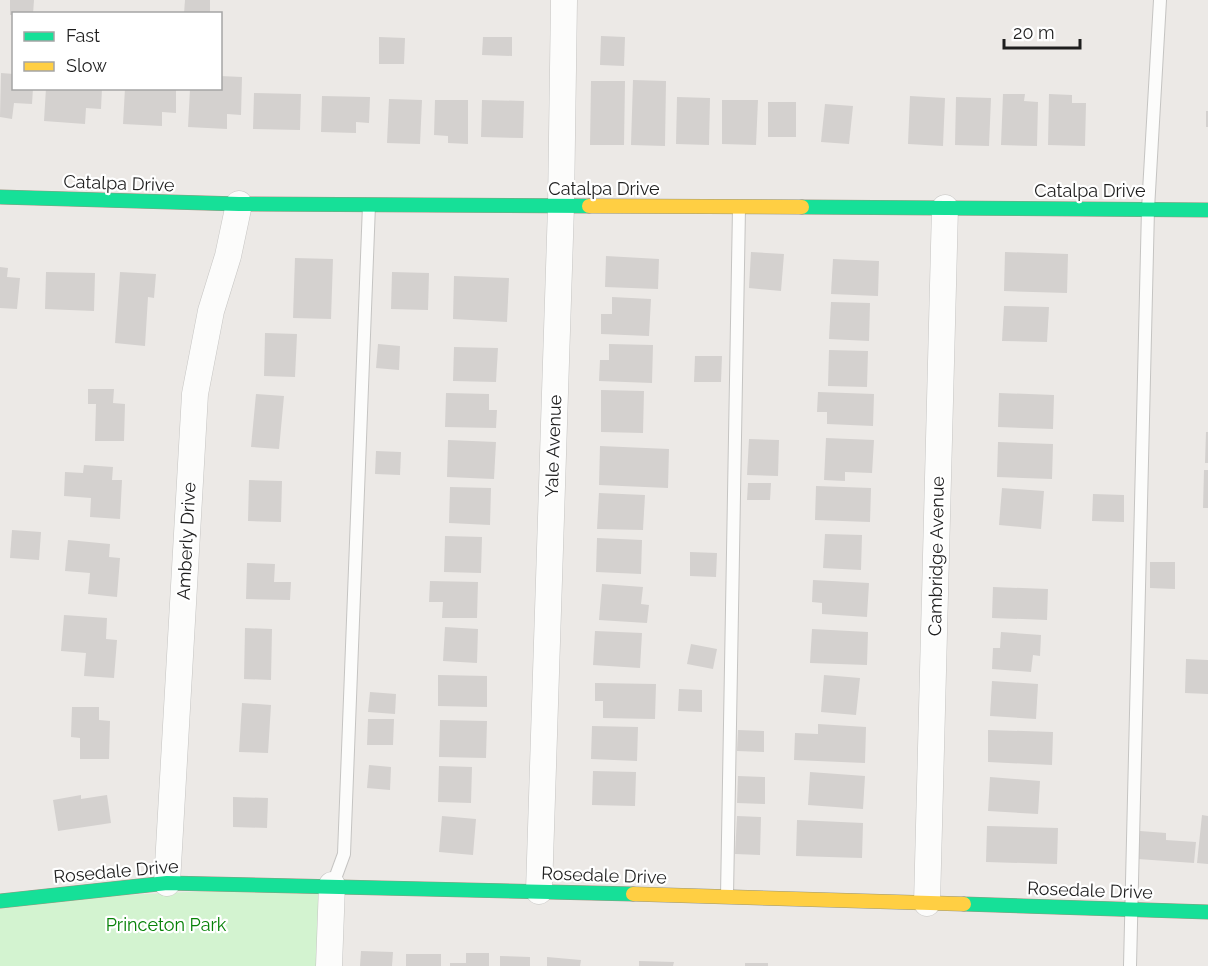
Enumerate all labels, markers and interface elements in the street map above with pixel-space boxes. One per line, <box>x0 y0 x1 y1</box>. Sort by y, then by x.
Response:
legend <box>12 12 222 90</box>
scale bar <box>1004 12 1080 50</box>
text: 20 m <box>1013 22 1055 43</box>
text: Fast <box>66 25 100 46</box>
text: Slow <box>66 55 107 76</box>
street label: Catalpa Drive <box>63 171 175 195</box>
street label: Catalpa Drive <box>548 178 660 199</box>
street label: Catalpa Drive <box>1034 180 1146 201</box>
street label: Yale Avenue <box>541 394 565 498</box>
street label: Cambridge Avenue <box>924 475 948 636</box>
street label: Amberly Drive <box>172 481 200 601</box>
street label: Rosedale Drive <box>53 855 180 887</box>
street label: Rosedale Drive <box>541 862 667 888</box>
street label: Rosedale Drive <box>1027 877 1153 903</box>
park label: Princeton Park <box>106 914 227 935</box>

